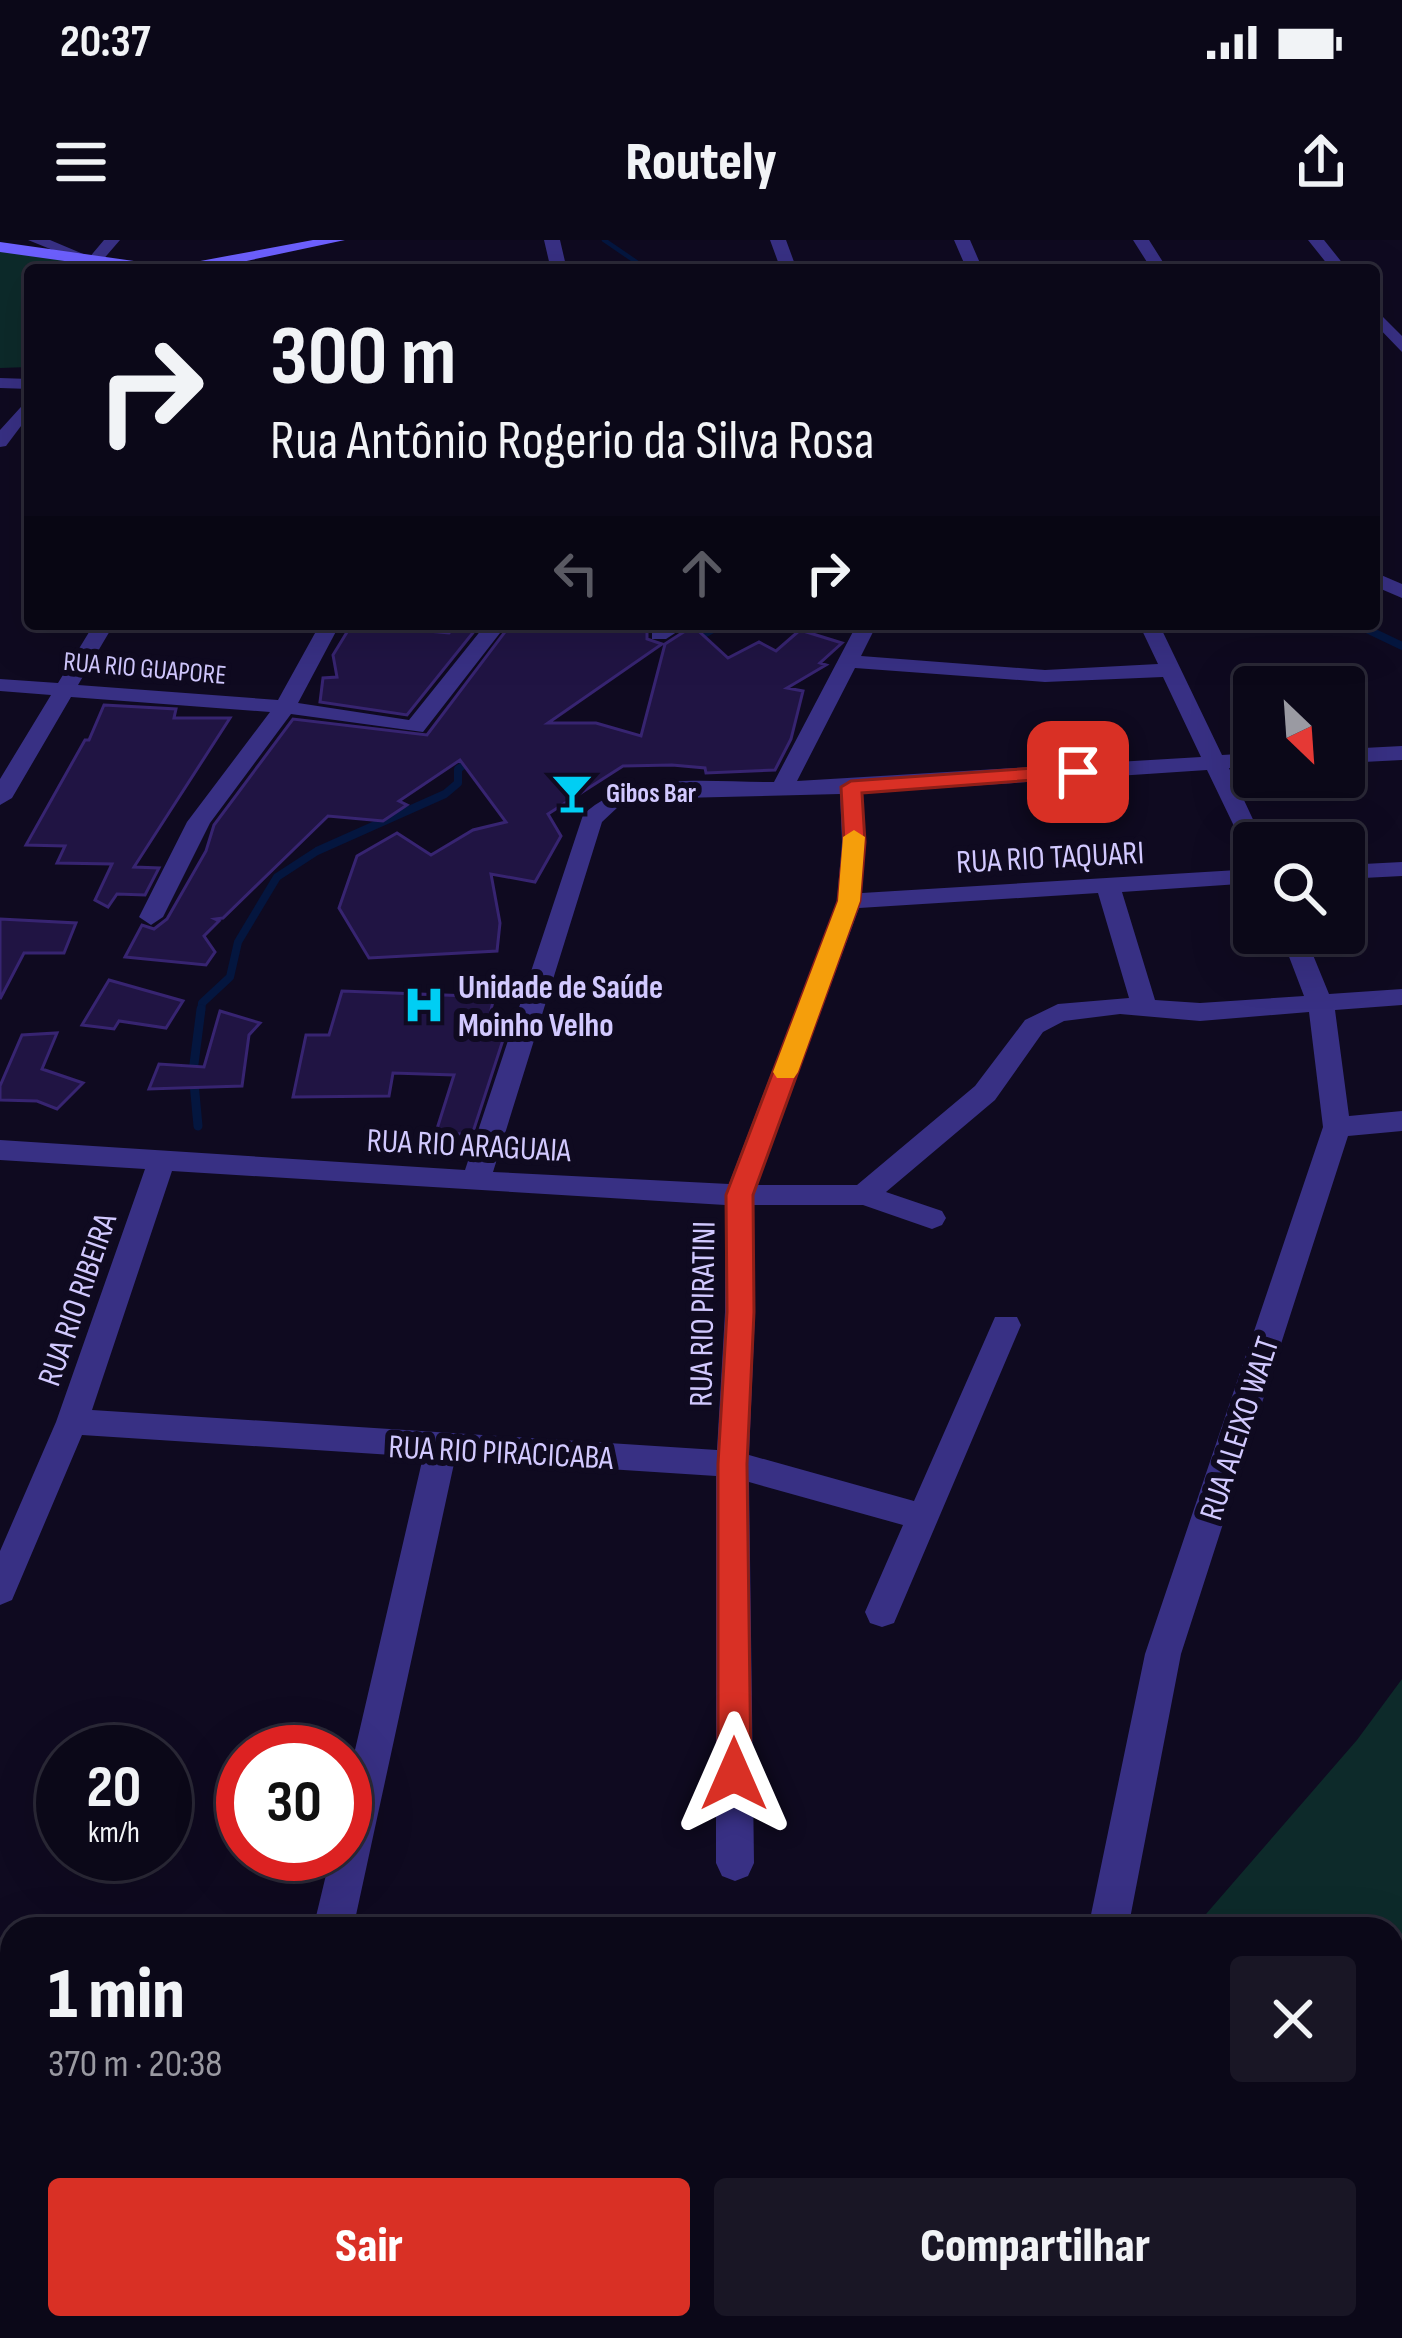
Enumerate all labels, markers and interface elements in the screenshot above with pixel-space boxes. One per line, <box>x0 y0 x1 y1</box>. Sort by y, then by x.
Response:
text: 20:37 <box>60 15 150 70</box>
icon: menu <box>48 129 114 195</box>
icon: share <box>1288 129 1354 195</box>
text: Routely <box>625 130 777 195</box>
text: 300 m <box>270 307 456 408</box>
icon: right <box>72 312 228 468</box>
text: Rua Antônio Rogerio da Silva Rosa <box>270 409 874 474</box>
icon: left <box>543 540 609 606</box>
icon: ahead <box>669 540 735 606</box>
icon: right <box>795 540 861 606</box>
street label: RUA RIO GUAPORE <box>62 646 228 692</box>
north arrow <box>1233 666 1365 798</box>
map controls <box>1233 666 1365 954</box>
pin <box>1027 721 1129 823</box>
icon: arrive <box>1045 739 1111 805</box>
bar icon: Gibos Bar <box>549 770 595 816</box>
place label: Gibos Bar <box>606 778 696 810</box>
button: search <box>1233 822 1365 954</box>
street label: RUA RIO TAQUARI <box>955 833 1145 883</box>
place label: Unidade de Saúde Moinho Velho <box>458 968 663 1046</box>
hospital icon: Unidade de Saúde Moinho Velho <box>401 982 447 1028</box>
street label: RUA RIO ARAGUAIA <box>366 1121 573 1171</box>
street label: RUA RIO RIBEIRA <box>30 1207 126 1391</box>
street label: RUA RIO PIRATINI <box>681 1221 725 1407</box>
street label: RUA ALEIXO WALT <box>1191 1332 1288 1525</box>
street label: RUA RIO PIRACICABA <box>388 1427 615 1479</box>
position arrow <box>671 1711 797 1837</box>
speed limit sign: 30 <box>216 1725 372 1881</box>
text: 20 <box>87 1752 141 1824</box>
text: km/h <box>88 1815 140 1851</box>
text: 1 min <box>48 1952 185 2039</box>
button: close <box>1230 1956 1356 2082</box>
text: 370 m · 20:38 <box>48 2041 222 2088</box>
button: Sair <box>48 2178 690 2316</box>
button: Compartilhar <box>714 2178 1356 2316</box>

